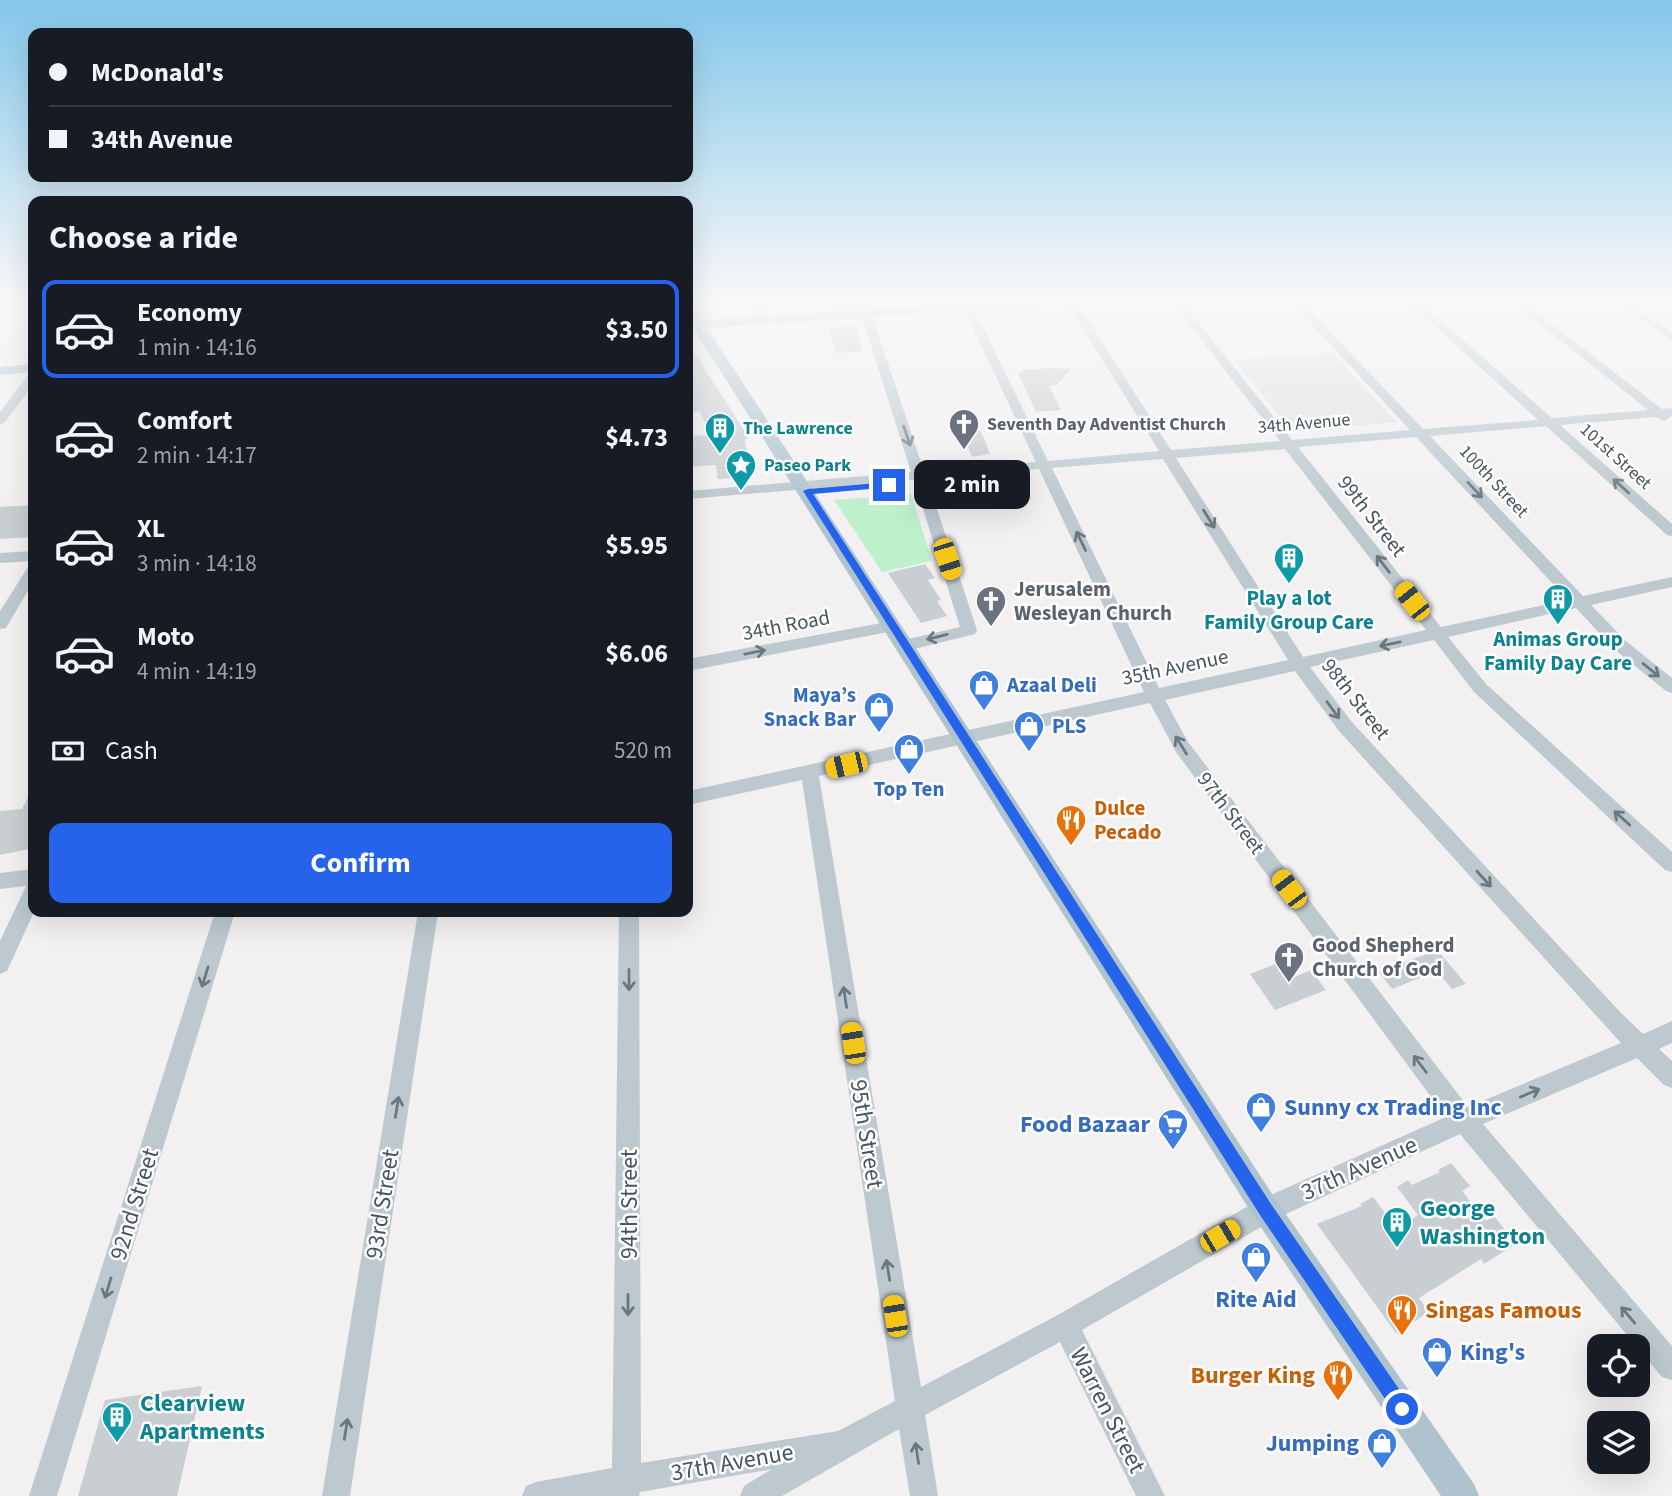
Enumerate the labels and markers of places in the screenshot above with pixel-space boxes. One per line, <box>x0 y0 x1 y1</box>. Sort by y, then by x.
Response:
church icon: Seventh Day Adventist Church <box>947 407 981 451</box>
building icon: The Lawrence <box>703 411 737 455</box>
place label: Seventh Day Adventist Church <box>987 412 1226 437</box>
place label: The Lawrence <box>743 416 853 441</box>
place icon: Paseo Park <box>724 448 758 492</box>
place label: Paseo Park <box>764 453 851 478</box>
building icon: Play a lot Family Group Care <box>1272 541 1306 585</box>
place label: Jerusalem Wesleyan Church <box>1014 574 1172 628</box>
building icon: Animas Group Family Day Care <box>1541 582 1575 626</box>
place label: Play a lot Family Group Care <box>1204 583 1374 637</box>
church icon: Jerusalem Wesleyan Church <box>974 584 1008 628</box>
place label: Animas Group Family Day Care <box>1484 624 1632 678</box>
shop icon: Azaal Deli <box>967 668 1001 712</box>
place label: Azaal Deli <box>1006 670 1097 700</box>
place label: Maya’s Snack Bar <box>764 680 857 734</box>
shop icon: Maya’s Snack Bar <box>862 690 896 734</box>
shop icon: PLS <box>1012 709 1046 753</box>
place label: PLS <box>1052 711 1086 741</box>
shop icon: Top Ten <box>892 732 926 776</box>
place label: Top Ten <box>874 774 944 804</box>
place label: Dulce Pecado <box>1094 793 1161 847</box>
restaurant icon: Dulce Pecado <box>1054 803 1088 847</box>
place label: Good Shepherd Church of God <box>1312 930 1455 984</box>
church icon: Good Shepherd Church of God <box>1272 940 1306 984</box>
shop icon: Sunny cx Trading Inc <box>1244 1090 1278 1134</box>
place label: Sunny cx Trading Inc <box>1284 1090 1502 1125</box>
place label: Food Bazaar <box>1020 1107 1150 1142</box>
supermarket icon: Food Bazaar <box>1156 1107 1190 1151</box>
place label: George Washington <box>1420 1191 1545 1254</box>
building icon: George Washington <box>1380 1205 1414 1249</box>
shop icon: Rite Aid <box>1239 1240 1273 1284</box>
place label: Rite Aid <box>1215 1282 1297 1317</box>
restaurant icon: Singas Famous <box>1385 1293 1419 1337</box>
place label: Singas Famous <box>1425 1293 1582 1328</box>
shop icon: King's <box>1420 1335 1454 1379</box>
place label: King's <box>1460 1335 1525 1370</box>
place label: Burger King <box>1190 1358 1315 1393</box>
restaurant icon: Burger King <box>1321 1358 1355 1402</box>
place label: Clearview Apartments <box>139 1386 265 1449</box>
building icon: Clearview Apartments <box>100 1400 134 1444</box>
place label: Jumping <box>1266 1426 1359 1461</box>
shop icon: Jumping <box>1365 1426 1399 1470</box>

